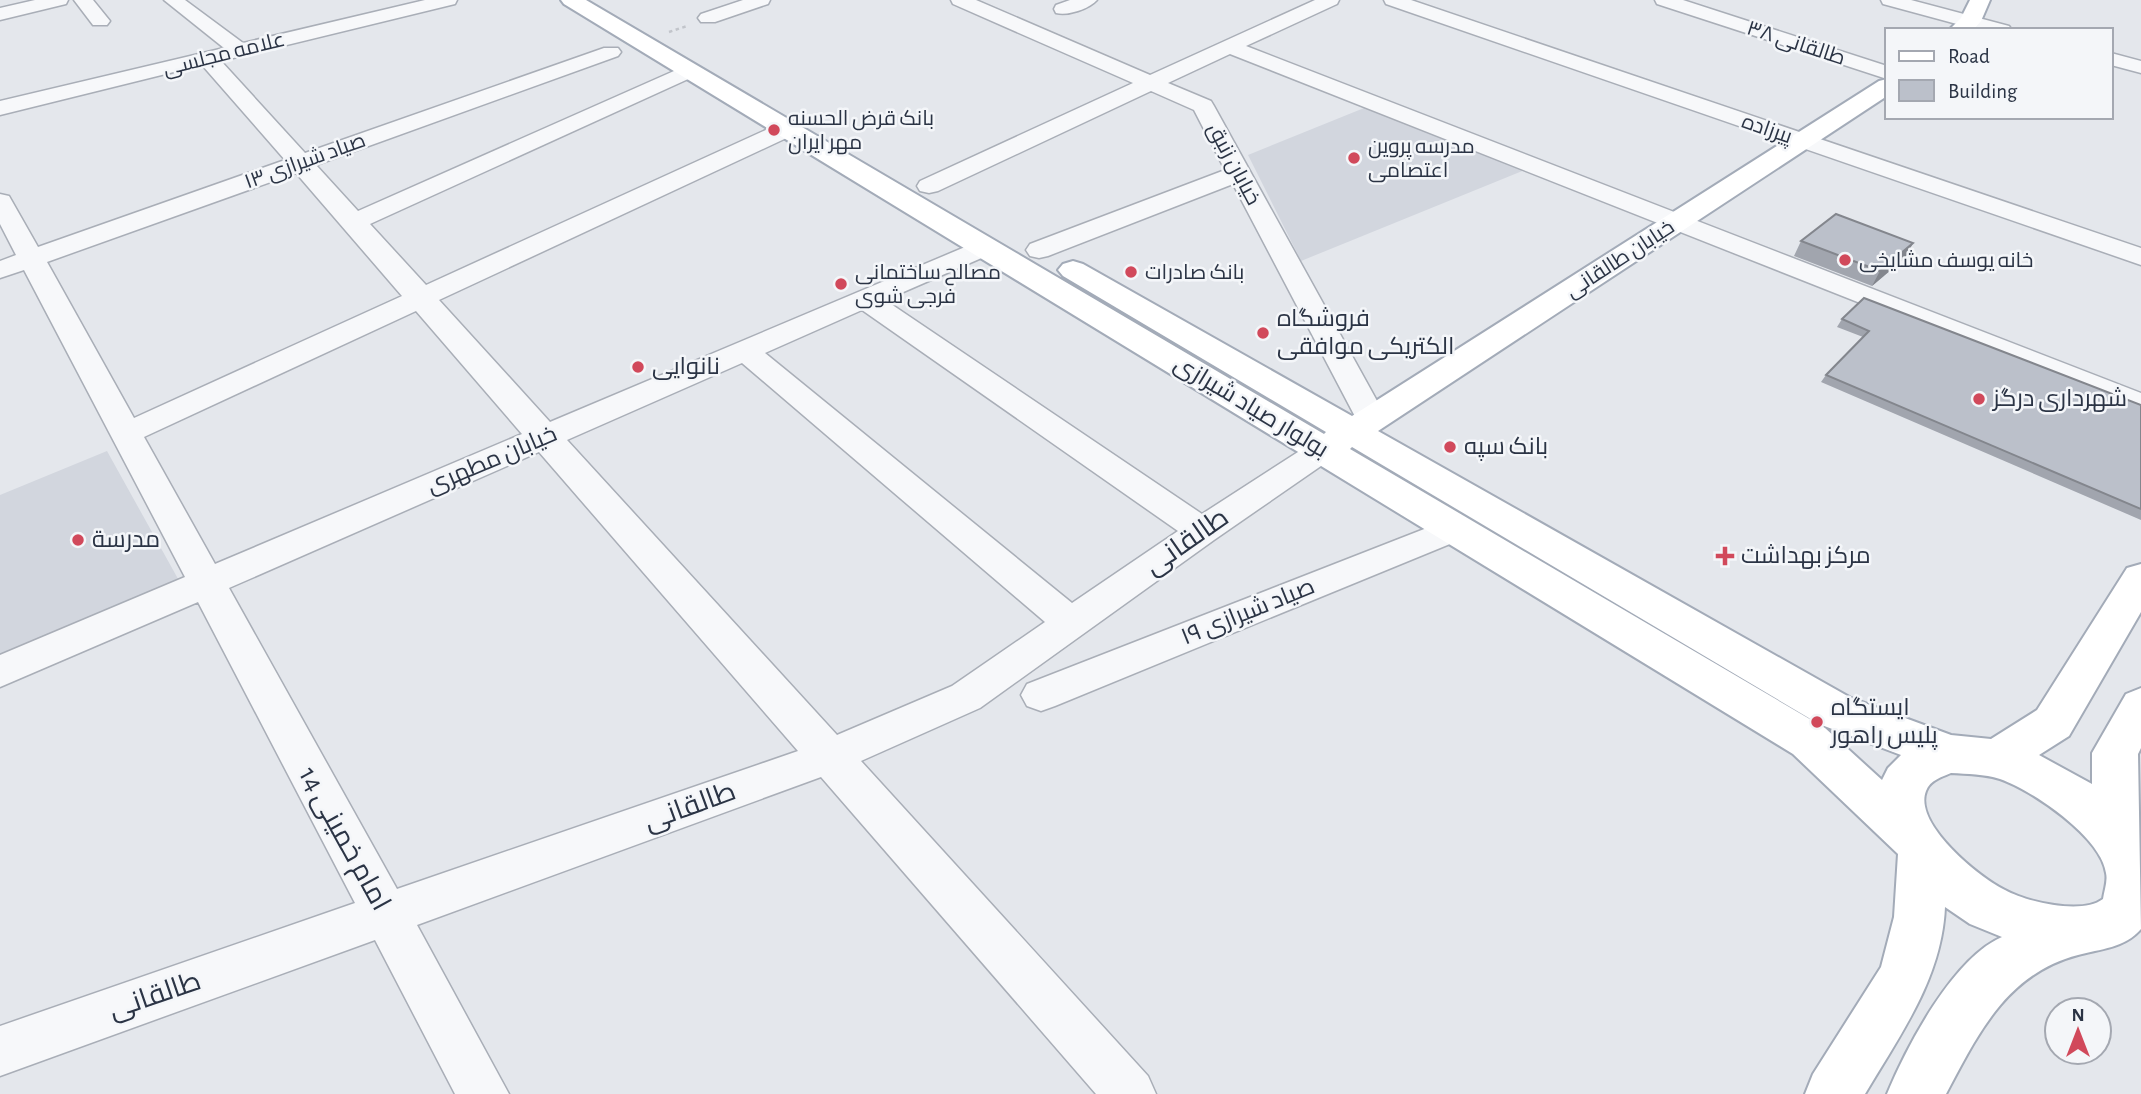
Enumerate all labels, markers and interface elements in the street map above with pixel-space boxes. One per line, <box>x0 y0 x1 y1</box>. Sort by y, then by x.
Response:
street label: طالقانی ۳۸ <box>1744 17 1848 71</box>
legend <box>1885 28 2113 119</box>
street label: علامه مجلسی <box>161 29 288 81</box>
text: Road <box>1948 46 1990 67</box>
text: Building <box>1948 81 2018 102</box>
place label: بانک قرض الحسنه مهر ایران <box>788 108 934 155</box>
street label: پیرزاده <box>1738 111 1795 150</box>
street label: خیابان زنبق <box>1202 120 1264 209</box>
marker: بانک قرض الحسنه مهر ایران <box>766 122 782 138</box>
street label: صیاد شیرازی ۱۳ <box>242 129 369 194</box>
place label: مدرسه پروین اعتصامی <box>1368 136 1475 183</box>
marker: مدرسه پروین اعتصامی <box>1346 150 1362 166</box>
street label: خیابان طالقانی <box>1562 216 1679 303</box>
place label: خانه یوسف مشایخی <box>1859 250 2033 273</box>
marker: خانه یوسف مشایخی <box>1837 252 1853 268</box>
place label: مصالح ساختمانی فرجی شوی <box>855 262 1001 309</box>
place label: بانک صادرات <box>1145 262 1244 284</box>
marker: بانک صادرات <box>1123 264 1139 280</box>
marker: مصالح ساختمانی فرجی شوی <box>833 276 849 292</box>
place label: فروشگاه الکتریکی موافقی <box>1277 306 1454 360</box>
marker: فروشگاه الکتریکی موافقی <box>1255 325 1271 341</box>
street label: بولوار صیاد شیرازی <box>1169 351 1333 463</box>
place label: نانوایی <box>652 355 720 380</box>
marker: نانوایی <box>630 359 646 375</box>
place label: شهرداری درگز <box>1991 386 2127 412</box>
marker: شهرداری درگز <box>1971 391 1987 407</box>
street label: خیابان مطهری <box>423 422 561 499</box>
place label: بانک سپه <box>1464 435 1548 461</box>
marker: بانک سپه <box>1442 439 1458 455</box>
street label: طالقانی <box>1140 503 1235 582</box>
place label: مدرسة <box>92 528 160 552</box>
marker: مدرسة <box>70 532 86 548</box>
place label: مرکز بهداشت <box>1741 543 1871 569</box>
marker: مرکز بهداشت <box>1715 546 1735 566</box>
street label: صیاد شیرازی ۱۹ <box>1177 573 1319 651</box>
place label: ایستگاه پلیس راهور <box>1829 696 1938 751</box>
marker: ایستگاه پلیس راهور <box>1809 714 1825 730</box>
street label: امام خمینی 14 <box>290 763 395 917</box>
street label: طالقانی <box>641 778 740 837</box>
street label: طالقانی <box>105 967 205 1026</box>
north arrow <box>2043 996 2113 1066</box>
text: N <box>2071 1006 2085 1025</box>

